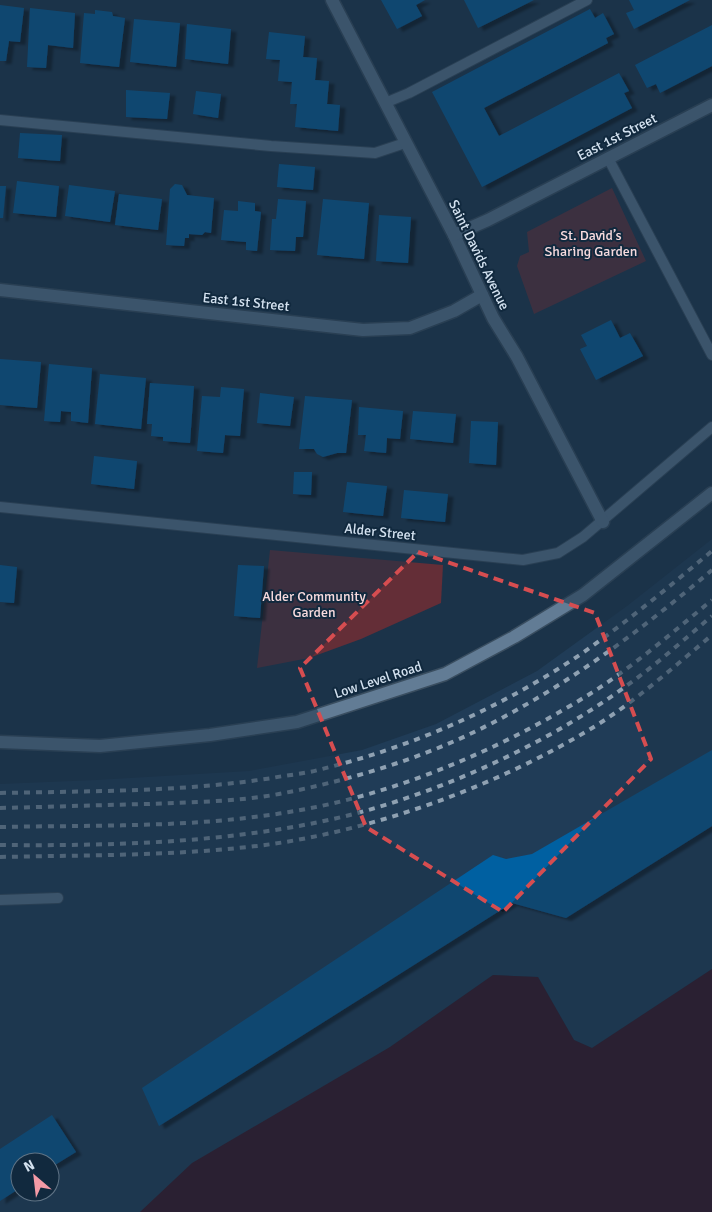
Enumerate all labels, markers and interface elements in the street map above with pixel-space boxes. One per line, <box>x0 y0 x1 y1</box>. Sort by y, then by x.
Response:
street label: East 1st Street <box>574 110 660 164</box>
street label: Saint Davids Avenue <box>445 197 513 313</box>
park label: St. David’s Sharing Garden <box>545 227 637 260</box>
street label: East 1st Street <box>202 289 290 315</box>
street label: Alder Street <box>344 520 417 544</box>
park label: Alder Community Garden <box>262 588 366 621</box>
street label: Low Level Road <box>332 658 424 702</box>
north arrow <box>10 1152 60 1202</box>
text: N <box>21 1156 37 1176</box>

